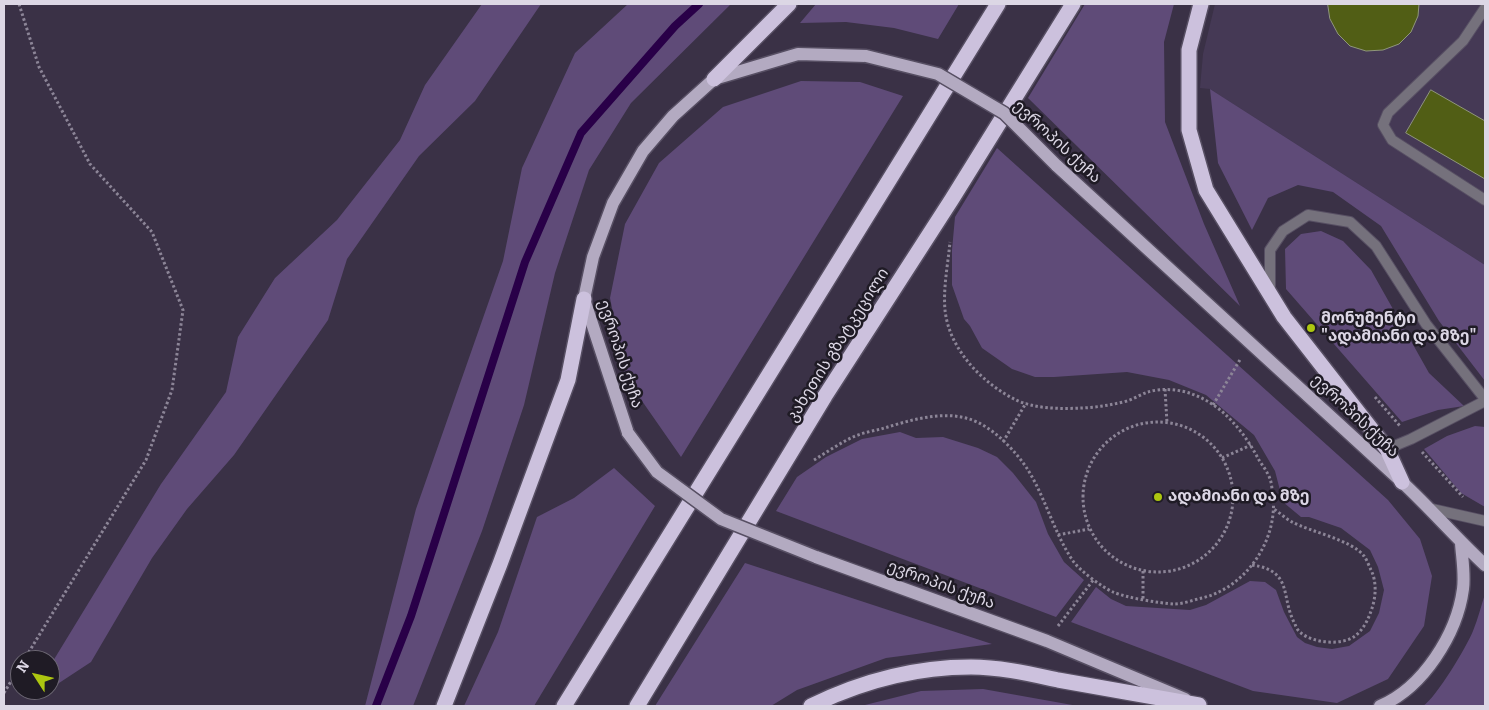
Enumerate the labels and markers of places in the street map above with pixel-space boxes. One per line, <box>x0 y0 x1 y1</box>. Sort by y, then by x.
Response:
place label: მონუმენტი "ადამიანი და მზე" <box>1321 309 1477 347</box>
marker: მონუმენტი "ადამიანი და მზე" <box>1305 322 1317 334</box>
place label: ადამიანი და მზე <box>1168 487 1310 507</box>
marker: ადამიანი და მზე <box>1152 491 1164 503</box>

